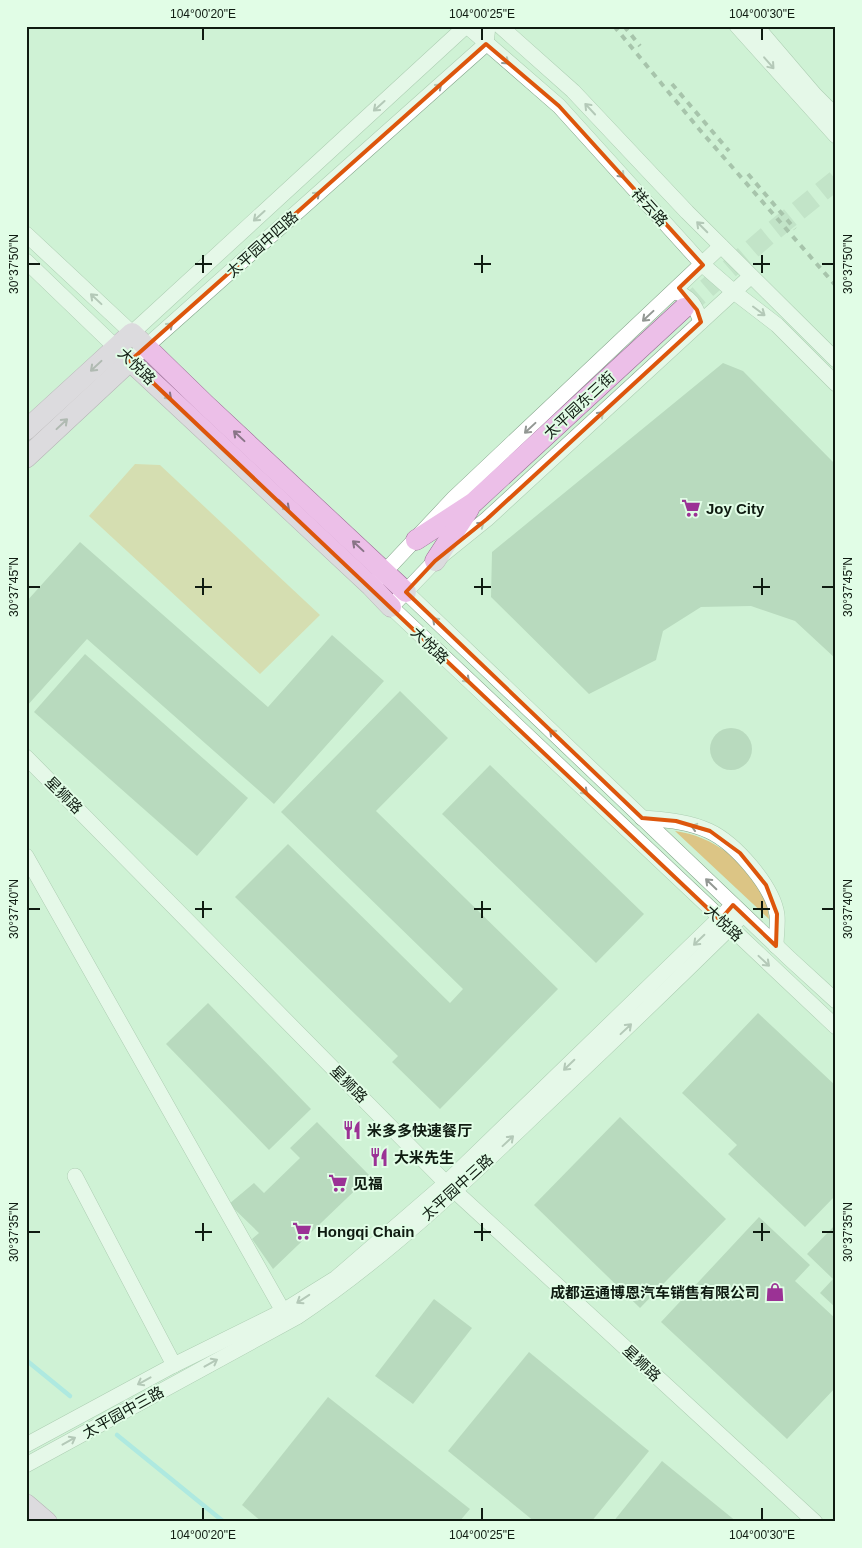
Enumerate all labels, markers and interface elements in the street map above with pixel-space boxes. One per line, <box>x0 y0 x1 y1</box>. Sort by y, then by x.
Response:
text: 104°00'20"E <box>170 7 236 21</box>
text: 104°00'25"E <box>449 7 515 21</box>
text: 104°00'30"E <box>729 7 795 21</box>
one-way arrow <box>497 53 510 64</box>
one-way arrow <box>764 56 775 69</box>
one-way arrow <box>429 84 442 95</box>
one-way arrow <box>372 100 385 112</box>
one-way arrow <box>584 103 596 115</box>
one-way arrow <box>613 166 625 179</box>
street label: 祥云路 <box>629 185 671 229</box>
one-way arrow <box>308 191 321 203</box>
street label: 太平园中四路 <box>223 208 301 280</box>
one-way arrow <box>252 210 265 222</box>
one-way arrow <box>696 221 708 233</box>
text: 30°37'50"N <box>7 234 21 294</box>
text: 30°37'50"N <box>841 234 855 294</box>
one-way arrow <box>90 293 103 305</box>
one-way arrow <box>752 306 766 316</box>
one-way arrow <box>642 310 654 322</box>
one-way arrow <box>160 322 173 334</box>
street label: 大悦路 <box>115 344 159 388</box>
one-way arrow <box>90 360 102 372</box>
street label: 太平园东三街 <box>540 368 618 442</box>
one-way arrow <box>159 388 172 400</box>
one-way arrow <box>591 411 604 423</box>
one-way arrow <box>55 418 68 430</box>
one-way arrow <box>523 422 536 433</box>
one-way arrow <box>232 430 245 442</box>
supermarket icon: Joy City <box>680 497 702 519</box>
one-way arrow <box>278 499 291 511</box>
place label: Joy City <box>706 500 765 517</box>
one-way arrow <box>471 521 484 532</box>
one-way arrow <box>351 540 364 552</box>
text: 30°37'45"N <box>7 557 21 617</box>
text: 30°37'45"N <box>841 557 855 617</box>
one-way arrow <box>431 617 444 629</box>
street label: 大悦路 <box>408 623 452 667</box>
one-way arrow <box>458 671 471 683</box>
one-way arrow <box>549 729 562 741</box>
street label: 星狮路 <box>42 773 86 817</box>
one-way arrow <box>576 783 589 795</box>
one-way arrow <box>690 822 706 832</box>
one-way arrow <box>704 878 717 890</box>
text: 30°37'40"N <box>7 879 21 939</box>
text: 30°37'40"N <box>841 879 855 939</box>
street label: 大悦路 <box>702 901 746 945</box>
one-way arrow <box>693 934 705 946</box>
one-way arrow <box>757 954 770 966</box>
one-way arrow <box>620 1023 632 1035</box>
one-way arrow <box>563 1059 576 1071</box>
street label: 星狮路 <box>327 1062 371 1106</box>
restaurant icon: 米多多快速餐厅 <box>341 1119 363 1141</box>
place label: 米多多快速餐厅 <box>367 1122 472 1139</box>
one-way arrow <box>502 1135 514 1147</box>
restaurant icon: 大米先生 <box>368 1146 390 1168</box>
place label: 大米先生 <box>394 1149 454 1166</box>
street label: 太平园中三路 <box>418 1151 496 1223</box>
supermarket icon: 见福 <box>327 1172 349 1194</box>
place label: 见福 <box>353 1175 383 1192</box>
text: 30°37'35"N <box>7 1202 21 1262</box>
text: 30°37'35"N <box>841 1202 855 1262</box>
supermarket icon: Hongqi Chain <box>291 1220 313 1242</box>
place label: Hongqi Chain <box>317 1223 415 1240</box>
shop icon: 成都运通博恩汽车销售有限公司 <box>764 1281 786 1303</box>
place label: 成都运通博恩汽车销售有限公司 <box>550 1284 760 1301</box>
one-way arrow <box>297 1294 311 1304</box>
street label: 星狮路 <box>620 1341 664 1385</box>
one-way arrow <box>204 1358 218 1368</box>
one-way arrow <box>137 1377 151 1387</box>
street label: 太平园中三路 <box>80 1383 166 1441</box>
one-way arrow <box>61 1436 76 1446</box>
text: 104°00'20"E <box>170 1528 236 1542</box>
text: 104°00'25"E <box>449 1528 515 1542</box>
text: 104°00'30"E <box>729 1528 795 1542</box>

